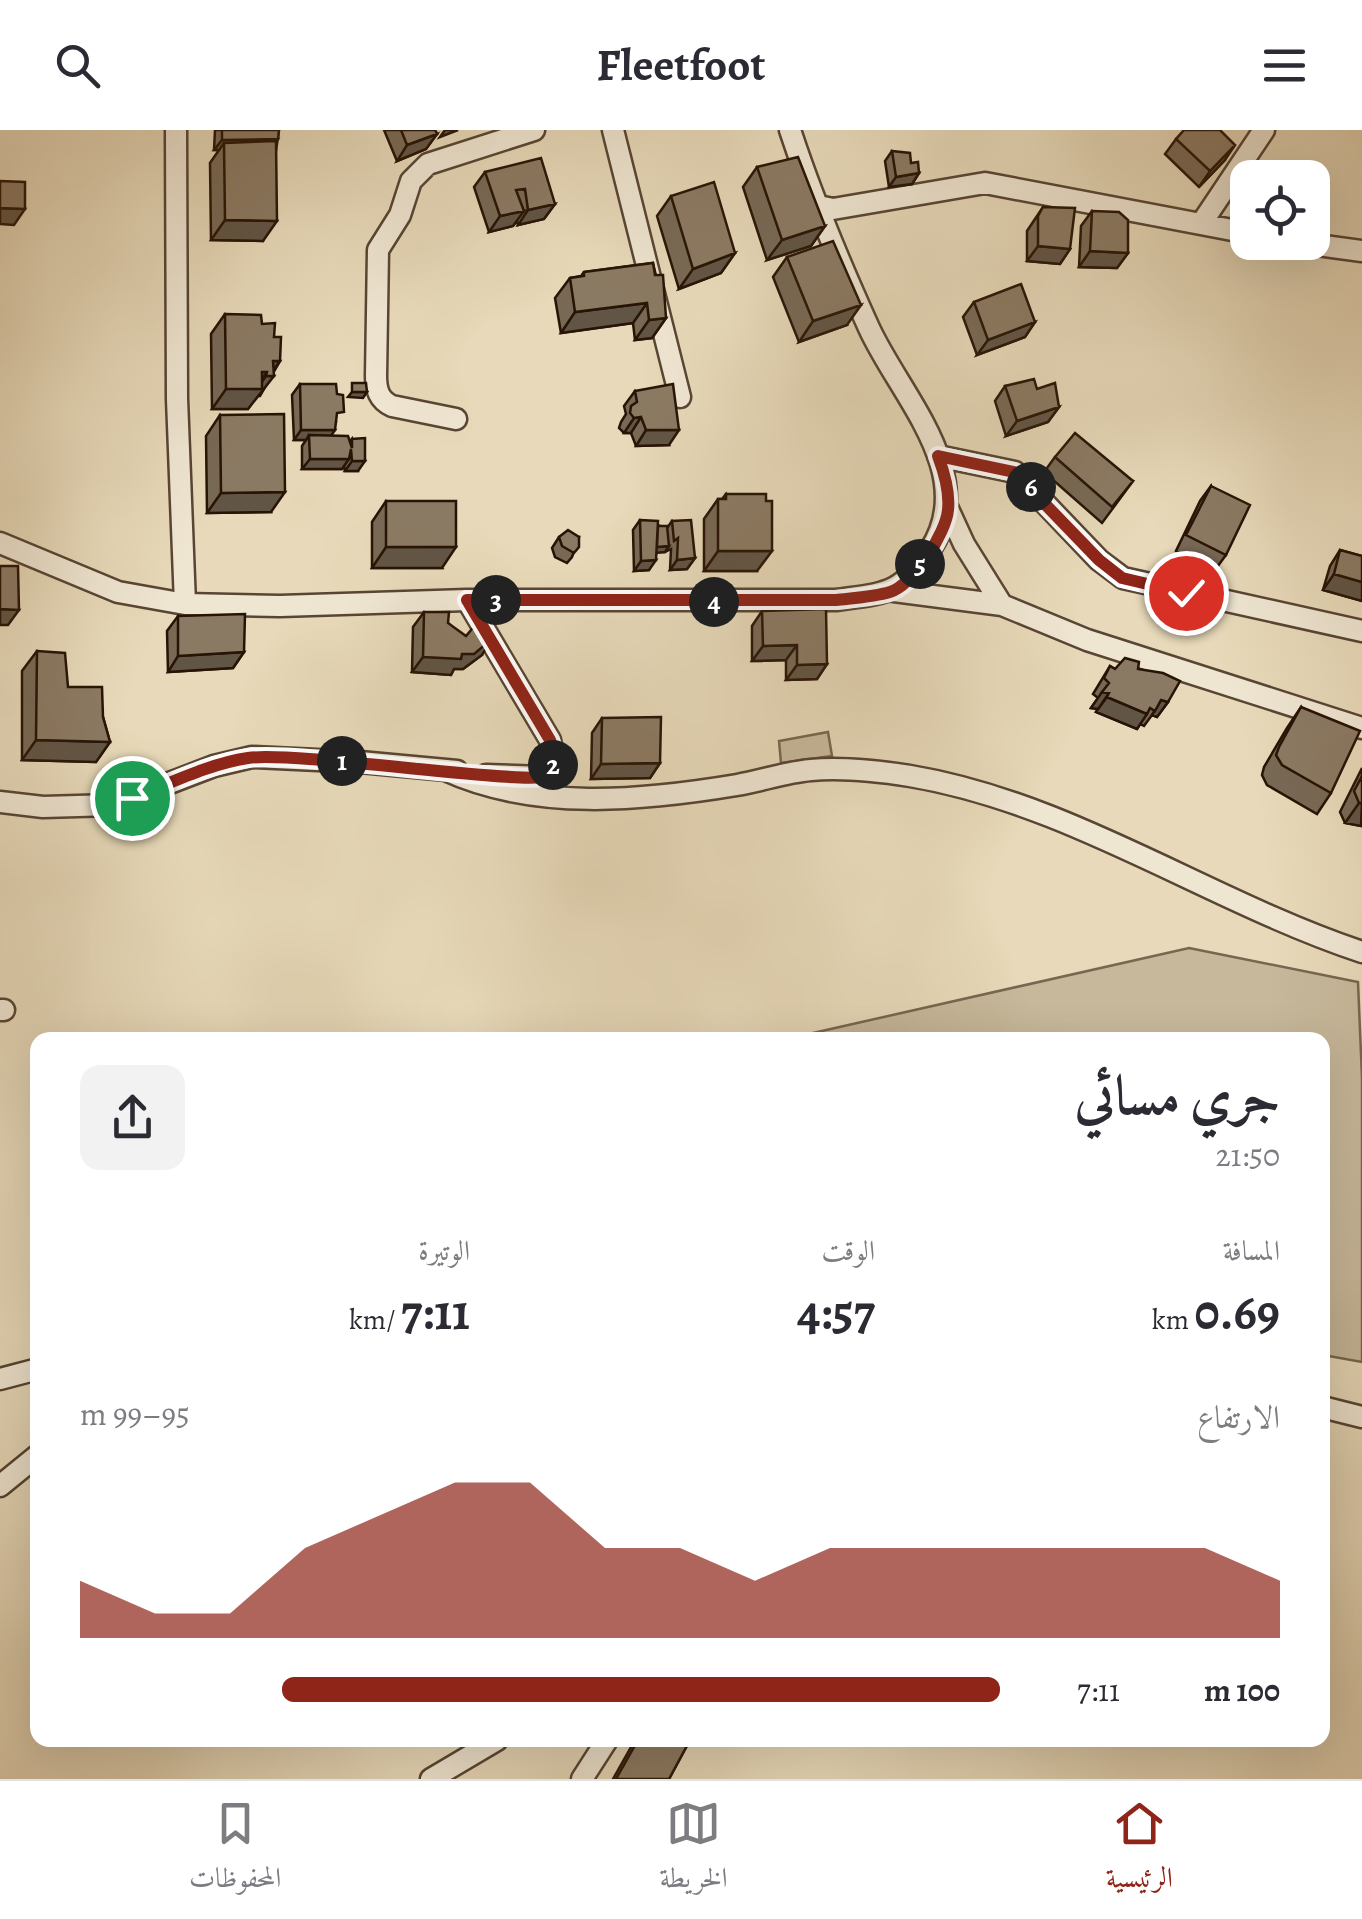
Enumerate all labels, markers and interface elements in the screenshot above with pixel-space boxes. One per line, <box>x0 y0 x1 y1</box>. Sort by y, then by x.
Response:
text: Fleetfoot <box>597 34 765 96</box>
icon: search <box>50 38 105 93</box>
icon: menu <box>1257 38 1312 93</box>
map controls <box>1230 160 1330 260</box>
button: locate <box>1230 160 1330 260</box>
pin: 6 <box>1006 462 1056 512</box>
text: 6 <box>1024 468 1038 506</box>
pin: 5 <box>895 539 945 589</box>
text: 5 <box>914 545 926 583</box>
pin <box>1144 551 1229 636</box>
icon: check <box>1159 566 1214 621</box>
pin: 3 <box>471 575 521 625</box>
pin: 4 <box>689 577 739 627</box>
text: 3 <box>490 581 502 619</box>
text: 4 <box>707 583 721 621</box>
pin: 1 <box>317 736 367 786</box>
pin: 2 <box>528 740 578 790</box>
text: 1 <box>337 742 347 780</box>
text: 2 <box>546 746 560 784</box>
pin <box>90 756 175 841</box>
icon: arrive <box>105 771 160 826</box>
text: جري مسائي <box>1075 1058 1280 1133</box>
button: share <box>80 1065 185 1170</box>
text: 21:50 <box>1215 1133 1280 1177</box>
text: الوتيرة <box>418 1232 470 1270</box>
text: الوقت <box>821 1232 875 1270</box>
text: المسافة <box>1223 1232 1280 1270</box>
text: 7:11 <box>401 1278 470 1346</box>
text: 4:57 <box>797 1278 875 1346</box>
text: 0.69 <box>1195 1278 1280 1346</box>
text: /km <box>349 1301 401 1339</box>
text: km <box>1152 1301 1195 1339</box>
text: 95–99 m <box>80 1392 190 1436</box>
text: الارتفاع <box>1197 1395 1280 1439</box>
text: 7:11 <box>1077 1668 1120 1712</box>
text: 100 m <box>1204 1668 1280 1712</box>
tab: المحفوظات <box>189 1796 281 1905</box>
tab: الخريطة <box>659 1796 728 1905</box>
tab: الرئيسية <box>1106 1796 1173 1905</box>

